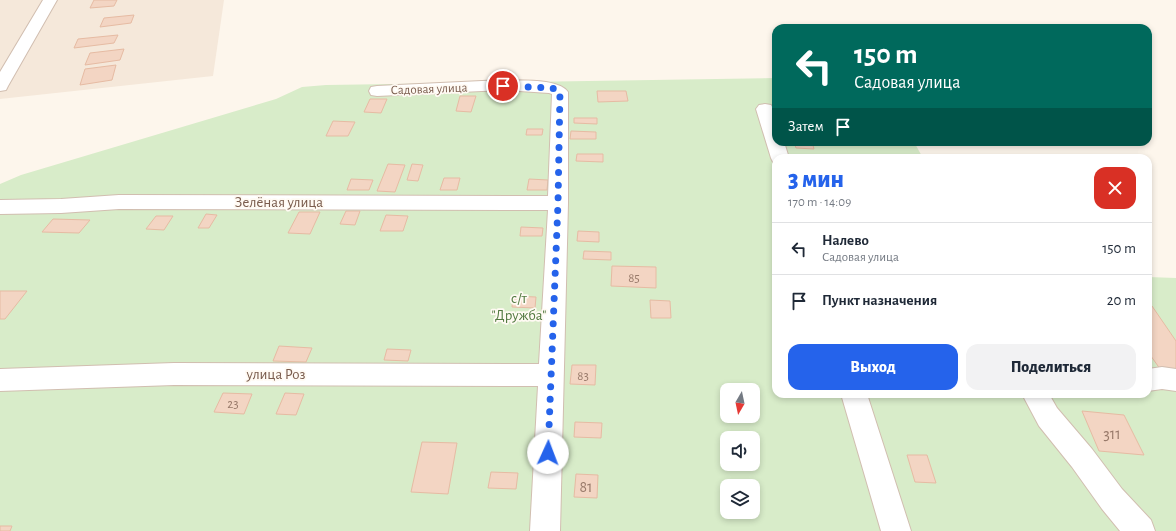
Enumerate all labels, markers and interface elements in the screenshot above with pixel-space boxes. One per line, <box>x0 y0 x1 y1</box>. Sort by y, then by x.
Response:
icon: left <box>788 40 840 92</box>
text: 150 m <box>854 41 918 69</box>
pin <box>486 69 520 103</box>
text: Садовая улица <box>854 74 961 92</box>
icon: arrive <box>492 75 514 97</box>
street label: Садовая улица <box>390 82 468 97</box>
icon: arrive <box>832 116 854 138</box>
text: Затем <box>788 119 824 134</box>
button: close <box>1094 167 1136 209</box>
text: 3 мин <box>788 168 844 192</box>
street label: Зелёная улица <box>235 195 323 210</box>
text: 170 m · 14:09 <box>788 196 851 209</box>
text: Налево <box>822 233 869 248</box>
icon: left <box>788 238 810 260</box>
text: 150 m <box>1102 241 1136 256</box>
text: Садовая улица <box>822 251 899 264</box>
house number: 85 <box>628 272 640 285</box>
icon: arrive <box>788 290 810 312</box>
park label: с/т "Дружба" <box>491 291 547 323</box>
text: Пункт назначения <box>822 293 937 308</box>
text: 20 m <box>1107 293 1136 308</box>
button: Выход <box>788 344 958 390</box>
button: Поделиться <box>966 344 1136 390</box>
street label: улица Роз <box>246 367 305 382</box>
house number: 83 <box>577 370 589 383</box>
north arrow <box>720 383 760 423</box>
map controls <box>720 383 760 519</box>
house number: 23 <box>227 398 239 411</box>
house number: 311 <box>1103 426 1121 442</box>
button: sound <box>720 431 760 471</box>
position arrow <box>527 432 569 474</box>
house number: 81 <box>579 479 593 495</box>
button: layers <box>720 479 760 519</box>

